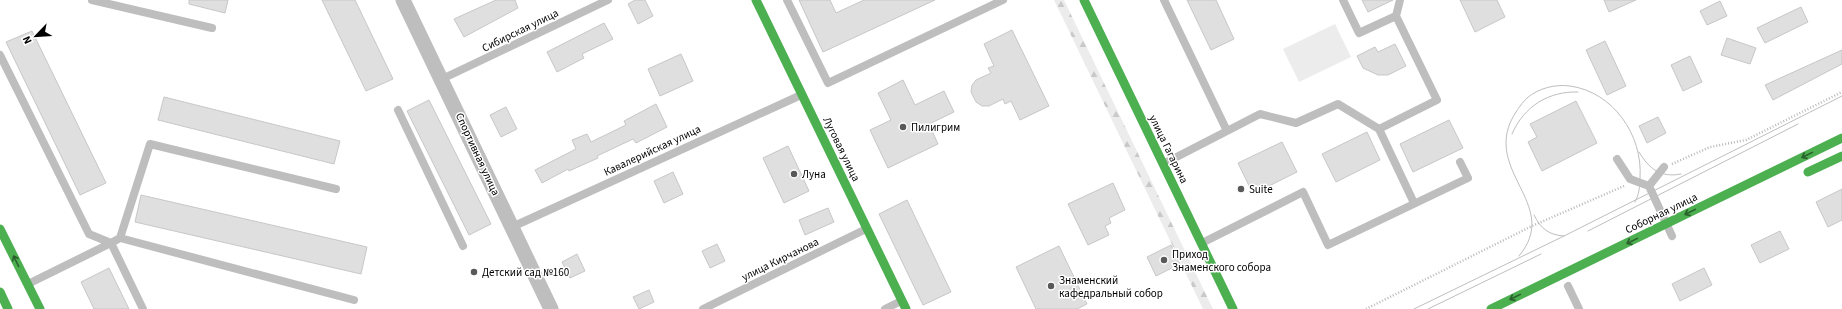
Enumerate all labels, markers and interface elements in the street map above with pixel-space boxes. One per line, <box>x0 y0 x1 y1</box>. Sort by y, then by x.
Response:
street label: Сибирская улица <box>479 5 561 55</box>
north arrow <box>16 16 56 56</box>
text: N <box>19 34 36 47</box>
street label: Спортивная улица <box>452 110 503 198</box>
street label: улица Гагарина <box>1145 112 1192 186</box>
street label: Луговая улица <box>819 115 864 184</box>
place label: Пилигрим <box>911 120 960 135</box>
street label: Кавалерийская улица <box>601 121 703 180</box>
marker: Пилигрим <box>898 122 908 132</box>
one-way arrow <box>1801 152 1813 159</box>
place label: Луна <box>802 167 826 182</box>
marker: Луна <box>789 169 799 179</box>
place label: Suite <box>1249 182 1273 197</box>
marker: Suite <box>1236 184 1246 194</box>
street label: Соборная улица <box>1623 189 1700 237</box>
one-way arrow <box>1684 209 1696 216</box>
street label: улица Кирчанова <box>739 234 821 285</box>
one-way arrow <box>1626 238 1638 245</box>
place label: Приход Знаменского собора <box>1172 247 1271 275</box>
marker: Приход Знаменского собора <box>1159 255 1169 265</box>
one-way arrow <box>12 256 19 268</box>
place label: Детский сад №160 <box>482 265 569 280</box>
marker: Детский сад №160 <box>469 267 479 277</box>
place label: Знаменский кафедральный собор <box>1059 273 1163 301</box>
marker: Знаменский кафедральный собор <box>1046 281 1056 291</box>
one-way arrow <box>1509 294 1521 301</box>

